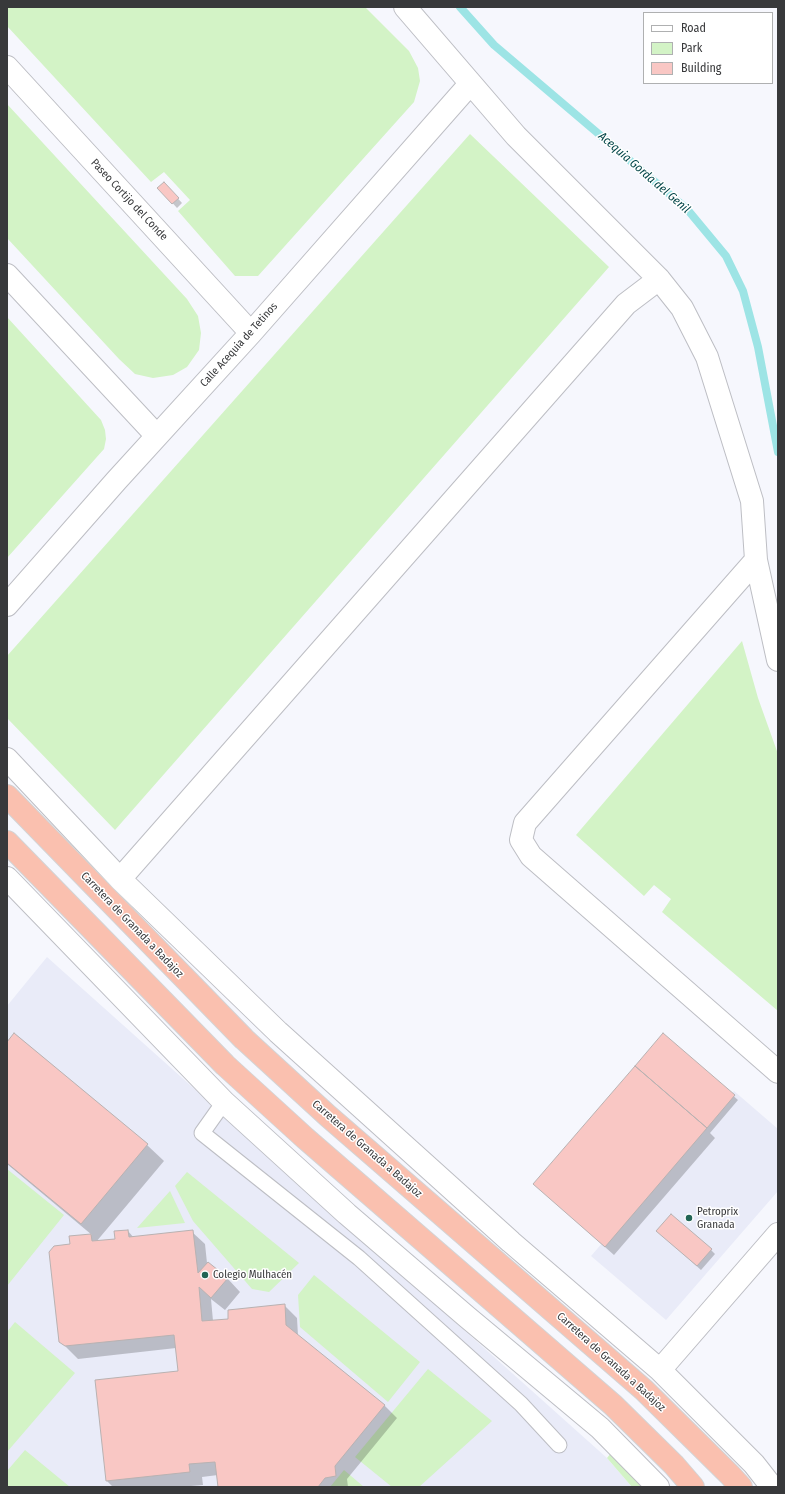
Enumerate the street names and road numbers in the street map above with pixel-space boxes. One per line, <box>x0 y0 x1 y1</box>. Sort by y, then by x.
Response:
street label: Paseo Cortijo del Conde <box>88 157 170 243</box>
street label: Calle Acequia de Tetinos <box>198 300 280 390</box>
street label: Carretera de Granada a Badajoz <box>78 870 186 980</box>
street label: Carretera de Granada a Badajoz <box>309 1098 425 1200</box>
street label: Carretera de Granada a Badajoz <box>554 1310 668 1414</box>

